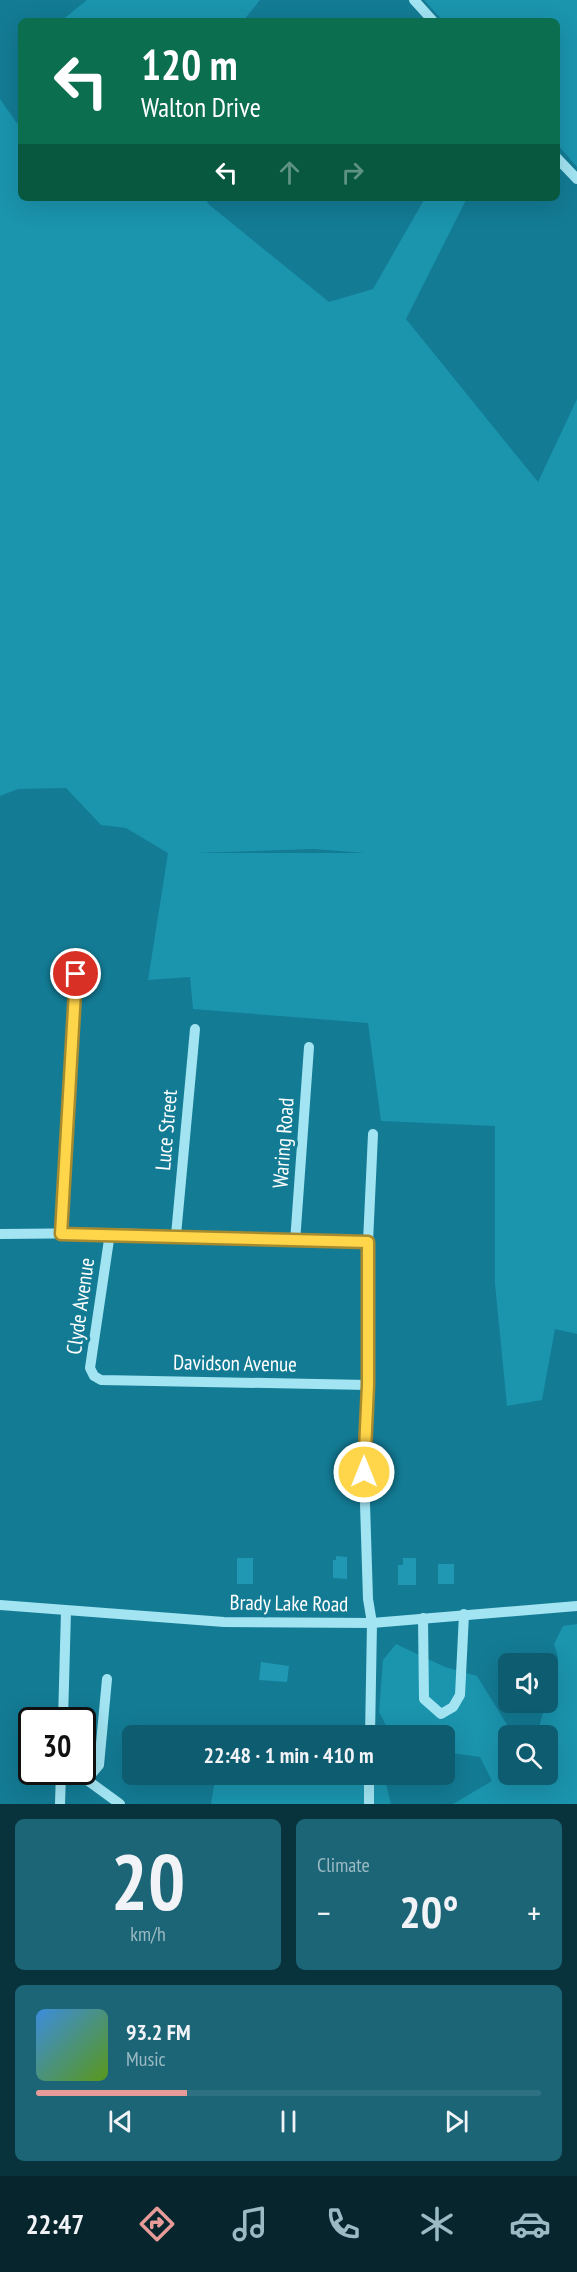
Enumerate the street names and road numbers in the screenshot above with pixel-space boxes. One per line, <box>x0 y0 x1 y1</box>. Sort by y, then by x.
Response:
street label: Luce Street <box>149 1088 183 1172</box>
street label: Waring Road <box>266 1097 300 1189</box>
street label: Clyde Avenue <box>60 1256 100 1356</box>
street label: Davidson Avenue <box>173 1348 297 1378</box>
street label: Brady Lake Road <box>229 1588 349 1618</box>

